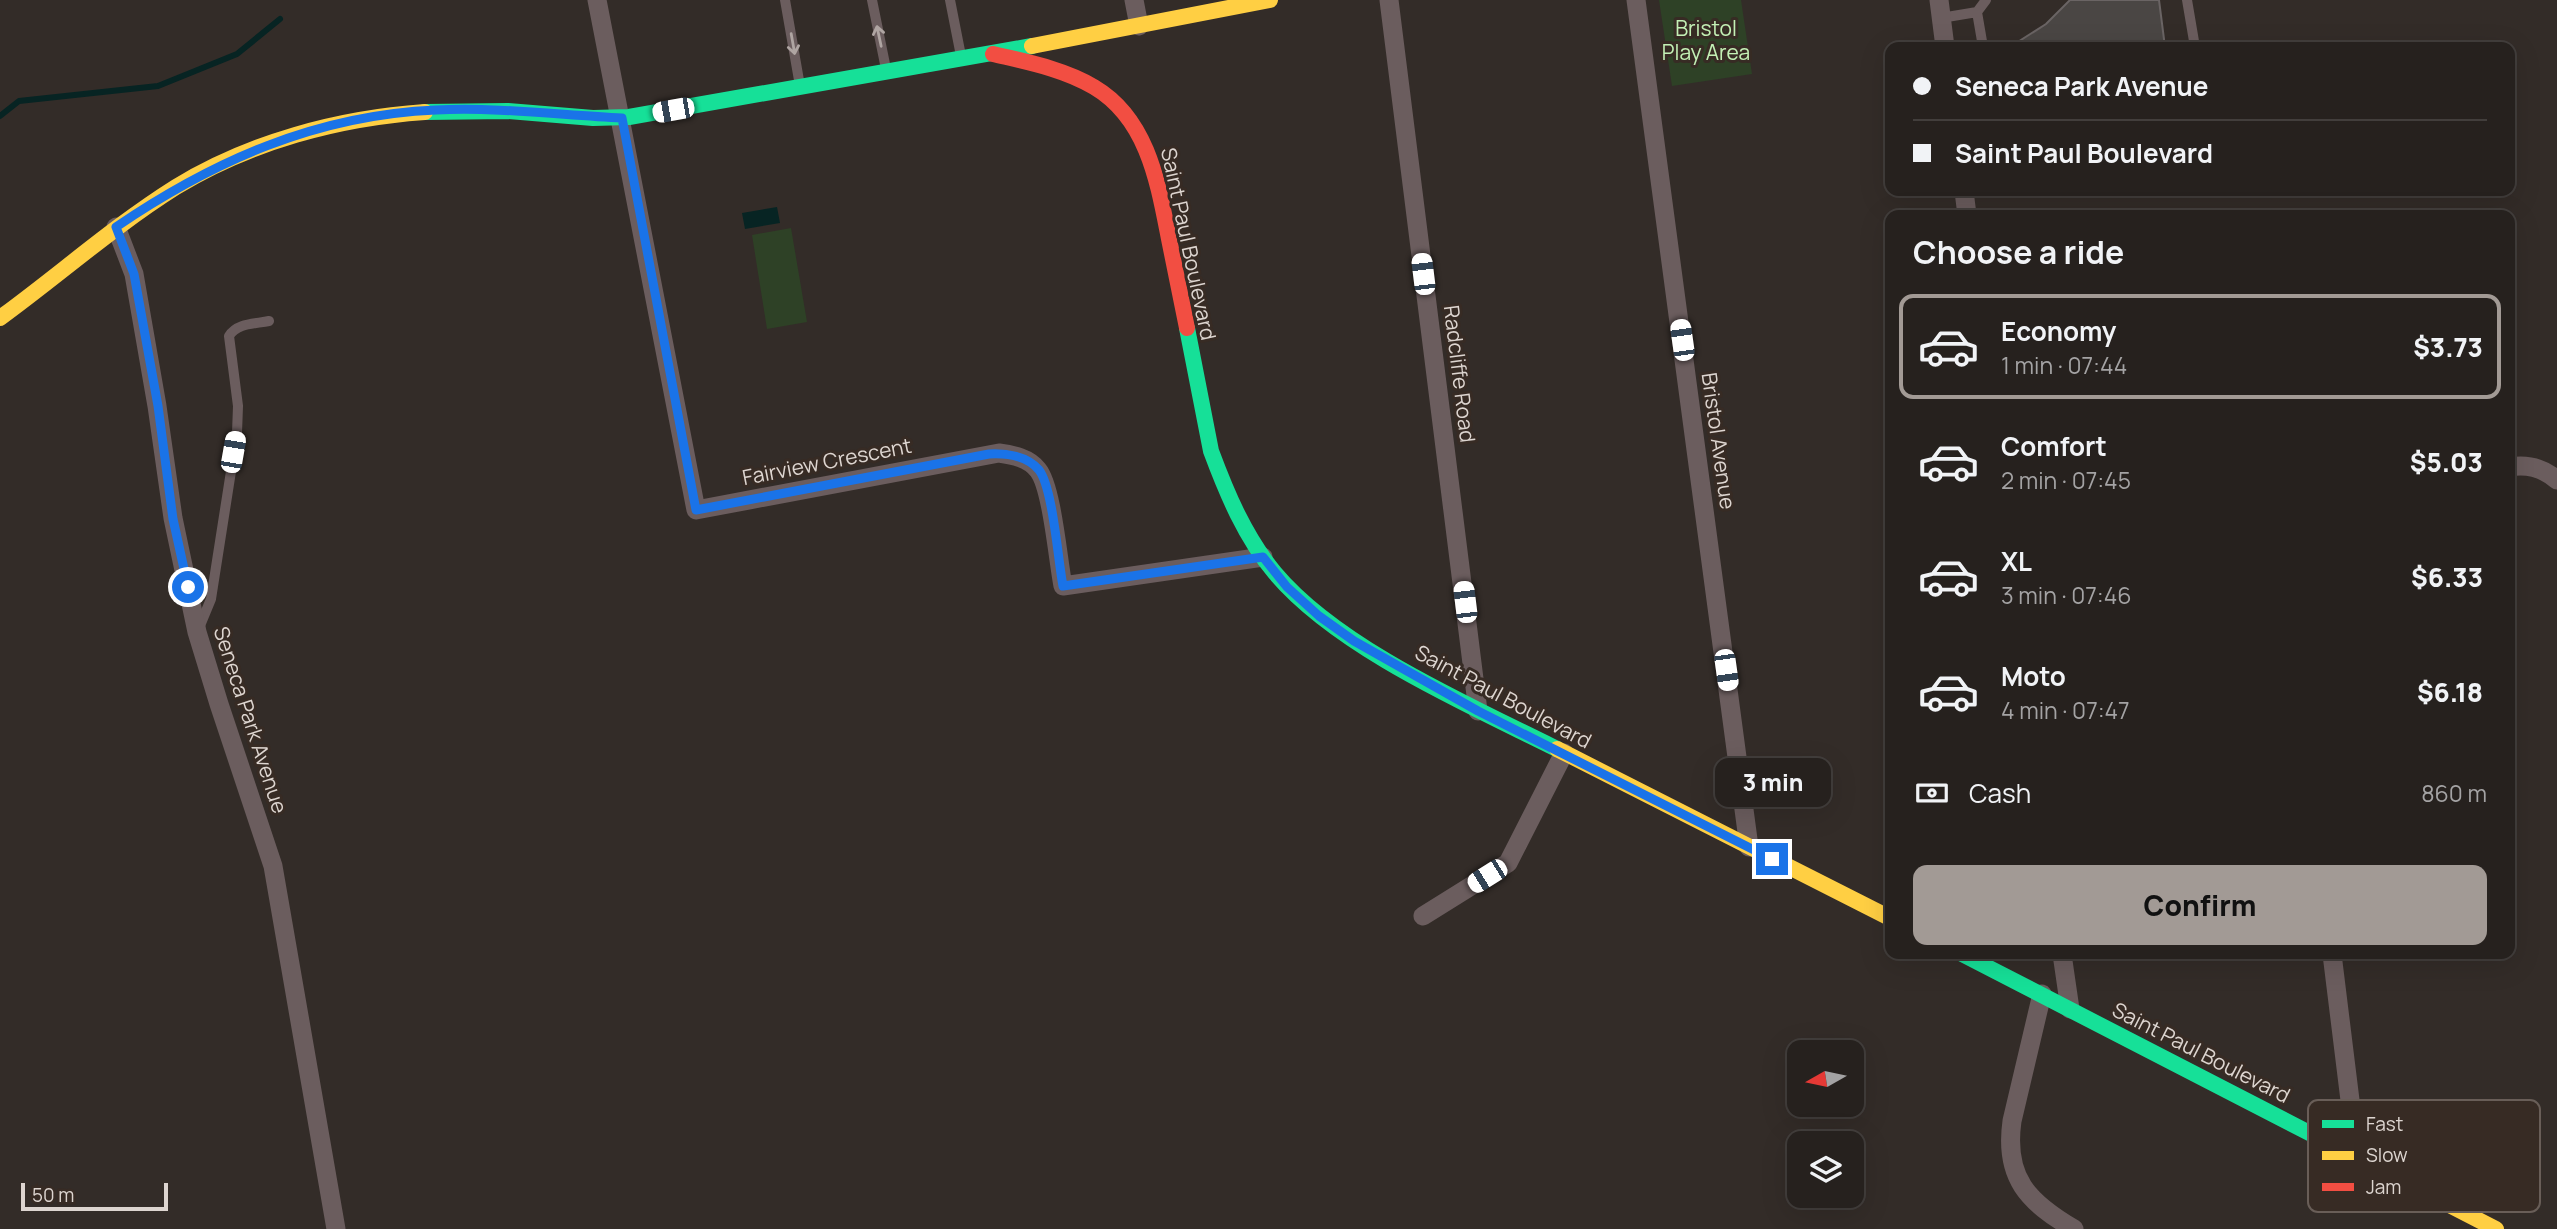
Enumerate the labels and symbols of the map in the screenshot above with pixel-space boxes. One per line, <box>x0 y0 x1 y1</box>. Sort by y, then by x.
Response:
park label: Bristol Play Area <box>1662 14 1750 66</box>
one-way arrow <box>872 25 886 48</box>
one-way arrow <box>786 32 800 55</box>
car <box>651 96 696 124</box>
street label: Saint Paul Boulevard <box>1155 145 1223 343</box>
car <box>1411 252 1436 296</box>
street label: Radcliffe Road <box>1438 304 1482 444</box>
car <box>1669 318 1696 362</box>
street label: Bristol Avenue <box>1696 371 1742 511</box>
car <box>220 429 247 475</box>
street label: Fairview Crescent <box>740 431 914 491</box>
route start <box>172 571 204 603</box>
car <box>1453 580 1478 624</box>
street label: Seneca Park Avenue <box>208 623 294 817</box>
street label: Saint Paul Boulevard <box>1410 638 1597 755</box>
car <box>1713 648 1740 692</box>
callout: 3 min <box>1714 758 1830 806</box>
route end <box>1756 843 1788 875</box>
car <box>1464 856 1511 896</box>
street label: Saint Paul Boulevard <box>2108 995 2295 1109</box>
north arrow <box>1787 1040 1864 1116</box>
legend <box>2308 1100 2540 1212</box>
text: Fast <box>2366 1111 2403 1137</box>
text: Slow <box>2366 1142 2408 1168</box>
text: Jam <box>2366 1174 2401 1200</box>
scale bar <box>21 1180 168 1212</box>

